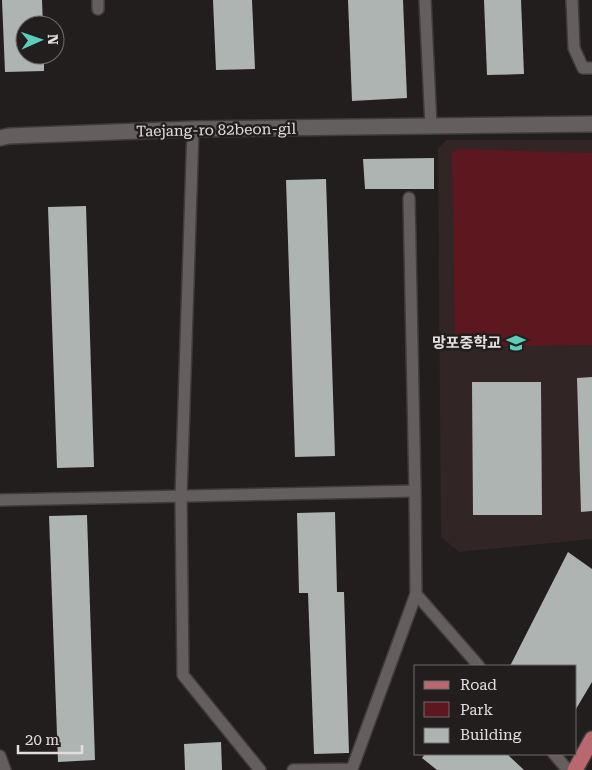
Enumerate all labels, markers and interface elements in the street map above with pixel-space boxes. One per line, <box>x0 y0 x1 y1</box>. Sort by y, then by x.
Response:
north arrow <box>15 15 65 65</box>
text: N <box>45 34 61 45</box>
street label: Taejang-ro 82beon-gil <box>136 120 296 140</box>
school or university icon: 망포중학교 <box>505 332 527 354</box>
place label: 망포중학교 <box>432 334 501 352</box>
legend <box>414 665 577 755</box>
text: Road <box>460 676 497 694</box>
text: Park <box>460 701 494 719</box>
scale bar <box>18 722 81 754</box>
text: Building <box>460 726 522 744</box>
text: 20 m <box>25 731 60 749</box>

